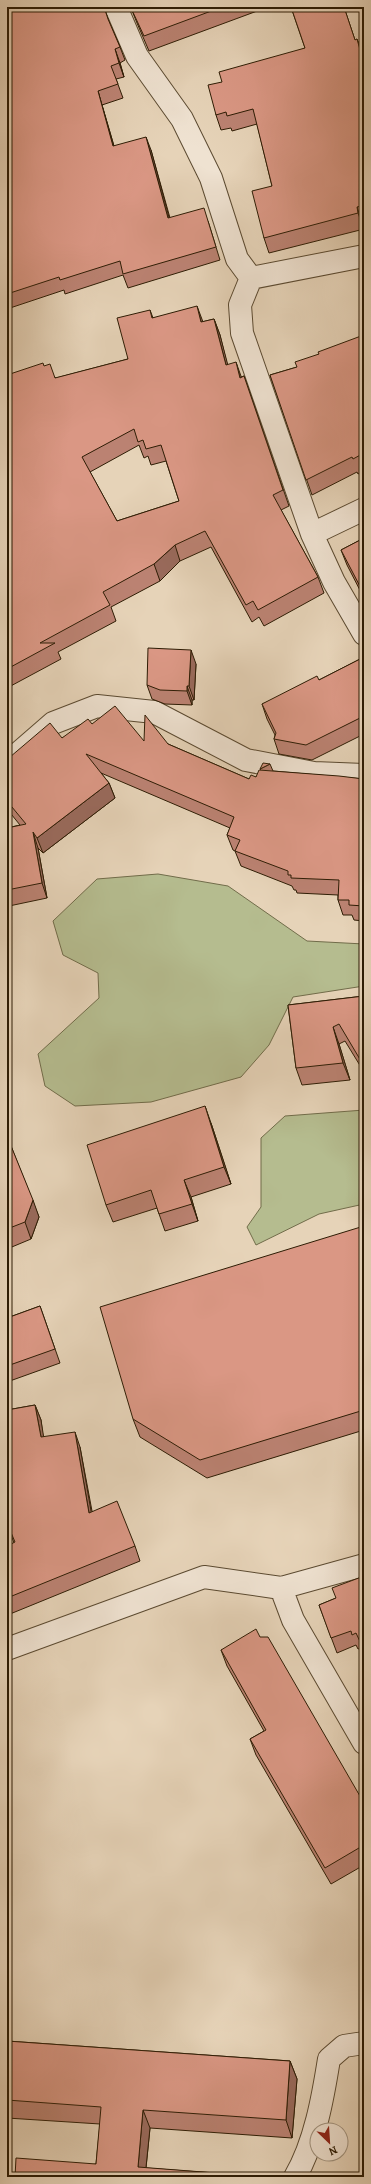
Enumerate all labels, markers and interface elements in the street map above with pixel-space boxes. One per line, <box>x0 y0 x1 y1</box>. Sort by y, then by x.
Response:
north arrow <box>309 2122 349 2162</box>
text: N <box>326 2142 340 2159</box>

